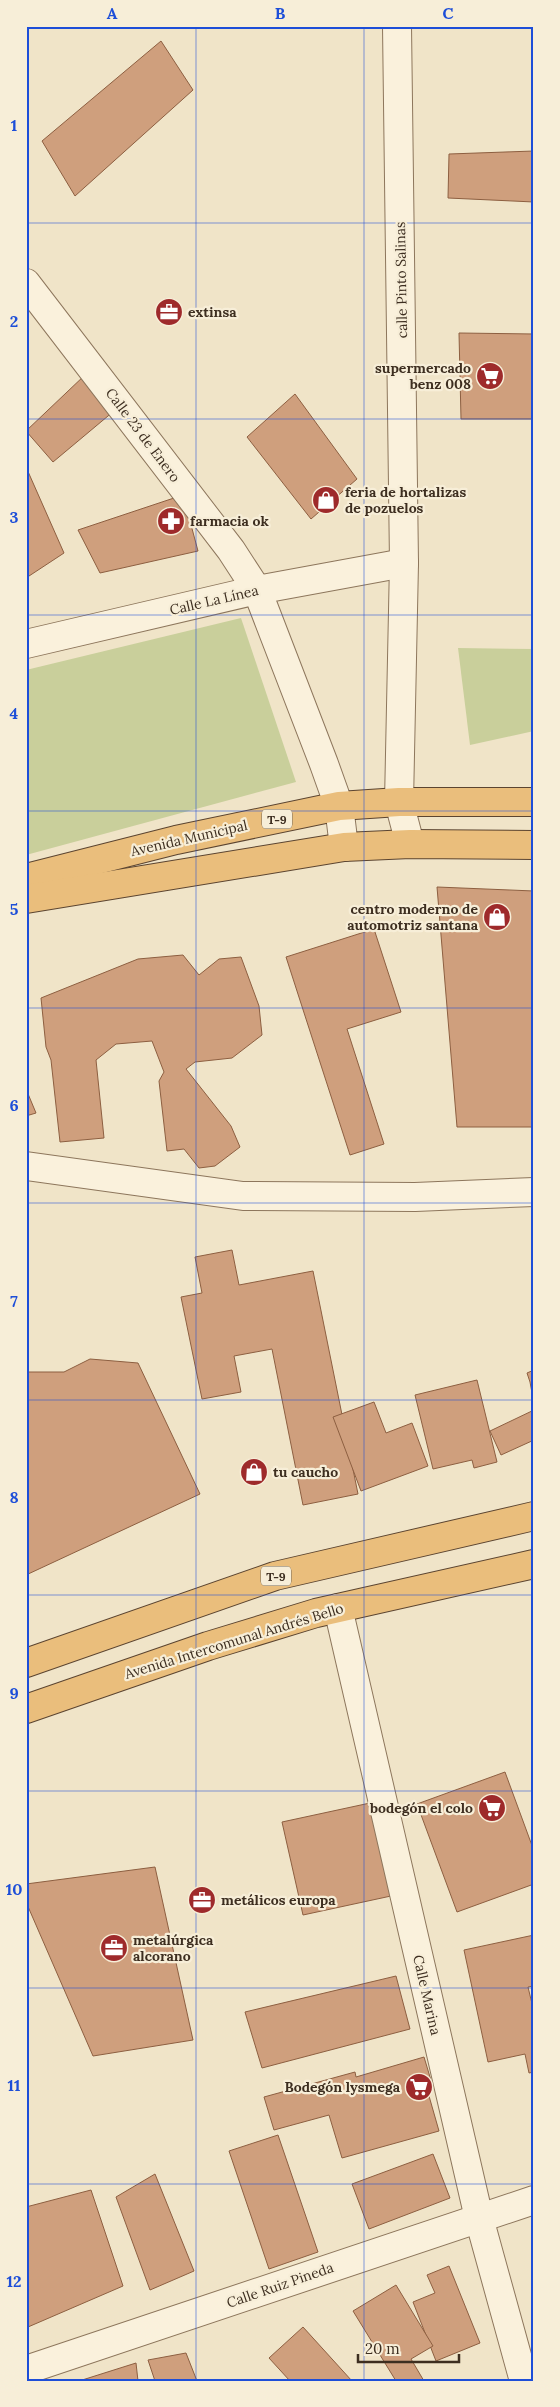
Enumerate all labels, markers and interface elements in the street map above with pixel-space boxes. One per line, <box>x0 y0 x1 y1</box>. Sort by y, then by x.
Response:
text: A <box>107 3 118 23</box>
text: B <box>275 3 286 23</box>
text: C <box>442 3 454 23</box>
text: 1 <box>11 115 17 135</box>
street label: calle Pinto Salinas <box>391 221 411 339</box>
office icon: extinsa <box>154 297 184 327</box>
place label: extinsa <box>188 303 237 321</box>
text: 2 <box>10 311 18 331</box>
place label: supermercado benz 008 <box>375 359 471 393</box>
supermarket icon: supermercado benz 008 <box>475 361 505 391</box>
street label: Calle 23 de Enero <box>102 384 184 486</box>
place label: feria de hortalizas de pozuelos <box>345 483 466 517</box>
shop icon: feria de hortalizas de pozuelos <box>311 485 341 515</box>
pharmacy icon: farmacia ok <box>156 506 186 536</box>
text: 3 <box>10 507 19 527</box>
place label: farmacia ok <box>190 512 269 530</box>
street label: Calle La Línea <box>168 581 260 619</box>
text: 4 <box>10 703 19 723</box>
road number: T-9 <box>262 810 292 829</box>
street label: Avenida Municipal <box>128 816 249 860</box>
text: 5 <box>10 899 19 919</box>
place label: centro moderno de automotriz santana <box>347 900 479 934</box>
shop icon: centro moderno de automotriz santana <box>482 902 512 932</box>
text: 6 <box>9 1095 19 1115</box>
text: 7 <box>10 1291 18 1311</box>
shop icon: tu caucho <box>239 1457 269 1487</box>
place label: tu caucho <box>273 1463 338 1481</box>
text: 8 <box>9 1487 19 1507</box>
road number: T-9 <box>261 1566 291 1585</box>
street label: Avenida Intercomunal Andrés Bello <box>121 1599 346 1683</box>
text: 9 <box>9 1683 19 1703</box>
supermarket icon: bodegón el colo <box>477 1793 507 1823</box>
place label: bodegón el colo <box>369 1799 473 1817</box>
text: 10 <box>6 1879 22 1899</box>
office icon: metálicos europa <box>187 1885 217 1915</box>
place label: metálicos europa <box>221 1891 336 1909</box>
place label: metalúrgica alcorano <box>133 1931 214 1965</box>
office icon: metalúrgica alcorano <box>99 1933 129 1963</box>
street label: Calle Marina <box>409 1953 445 2037</box>
supermarket icon: Bodegón lysmega <box>404 2072 434 2102</box>
text: 11 <box>8 2075 21 2095</box>
place label: Bodegón lysmega <box>284 2078 401 2096</box>
street label: Calle Ruiz Pineda <box>224 2258 336 2312</box>
text: 12 <box>6 2271 22 2291</box>
scale bar <box>358 2332 459 2364</box>
text: 20 m <box>365 2339 400 2358</box>

